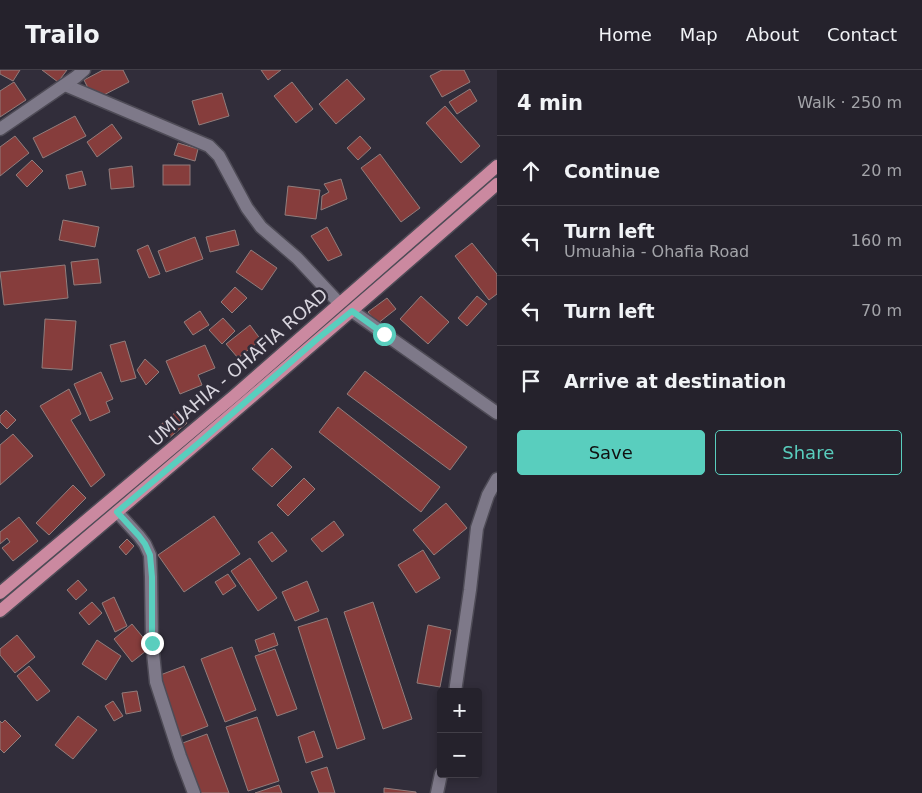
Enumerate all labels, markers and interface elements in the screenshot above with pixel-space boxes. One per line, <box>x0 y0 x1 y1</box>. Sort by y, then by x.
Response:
text: Trailo <box>25 21 100 49</box>
text: Home <box>599 24 652 45</box>
text: Map <box>680 24 718 45</box>
text: About <box>746 24 799 45</box>
text: Contact <box>827 24 897 45</box>
text: 4 min <box>517 91 583 115</box>
text: Walk · 250 m <box>797 93 902 112</box>
icon: ahead <box>517 157 545 185</box>
text: Continue <box>564 160 660 182</box>
text: 20 m <box>861 161 902 180</box>
text: Turn left <box>564 220 655 242</box>
icon: left <box>517 227 545 255</box>
text: 160 m <box>851 231 902 250</box>
text: Umuahia - Ohafia Road <box>564 242 749 261</box>
street label: UMUAHIA - OHAFIA ROAD <box>144 284 332 450</box>
icon: left <box>517 297 545 325</box>
text: Turn left <box>564 300 655 322</box>
text: 70 m <box>861 301 902 320</box>
route start <box>373 323 396 346</box>
icon: arrive <box>517 367 545 395</box>
text: Arrive at destination <box>564 370 786 392</box>
button: Save <box>517 430 705 475</box>
button: Share <box>715 430 902 475</box>
route end <box>141 632 164 655</box>
map controls <box>437 688 482 778</box>
button: + <box>437 688 482 733</box>
button: − <box>437 733 482 778</box>

